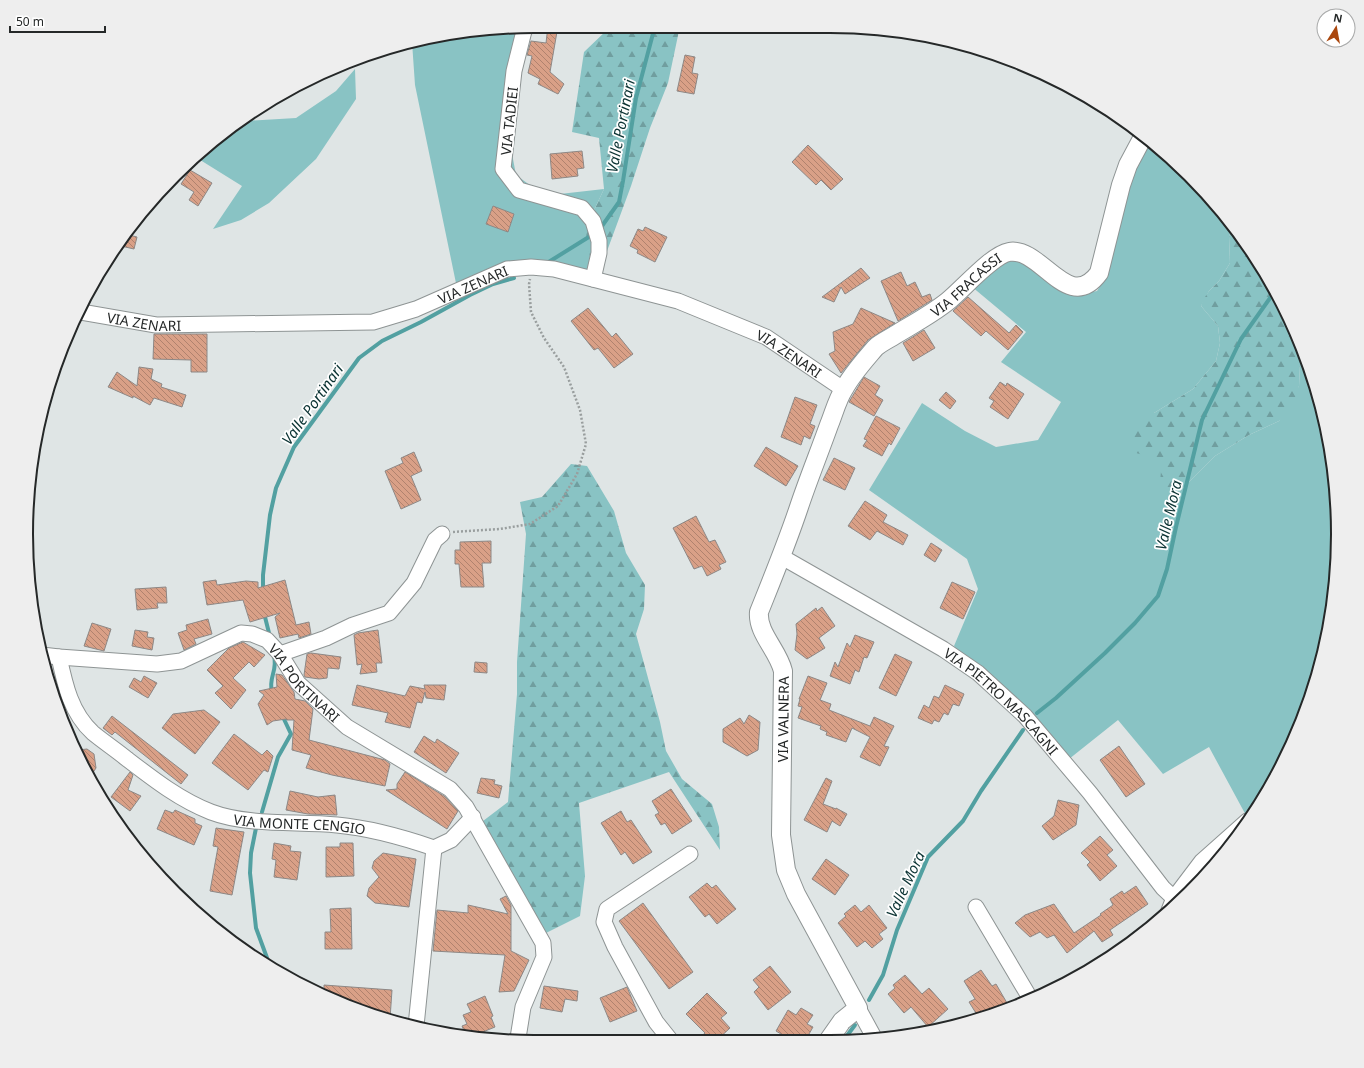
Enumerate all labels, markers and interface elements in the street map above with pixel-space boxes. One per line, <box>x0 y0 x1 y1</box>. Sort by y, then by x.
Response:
scale bar <box>10 8 105 34</box>
north arrow <box>1316 8 1356 48</box>
text: N <box>1332 9 1344 26</box>
text: 50 m <box>16 13 44 30</box>
water label: Valle Portinari <box>601 77 639 174</box>
street label: VIA TADIEI <box>496 85 522 156</box>
street label: VIA FRACASSI <box>926 248 1005 321</box>
street label: VIA ZENARI <box>435 260 511 308</box>
street label: VIA ZENARI <box>106 307 182 335</box>
street label: VIA ZENARI <box>754 325 826 382</box>
water label: Valle Portinari <box>277 359 348 448</box>
water label: Valle Mora <box>1150 478 1186 552</box>
street label: VIA PORTINARI <box>265 639 344 726</box>
street label: VIA PIETRO MASCAGNI <box>940 643 1063 759</box>
street label: VIA VALNERA <box>772 676 792 762</box>
street label: VIA MONTE CENGIO <box>232 809 367 838</box>
water label: Valle Mora <box>881 847 929 920</box>

